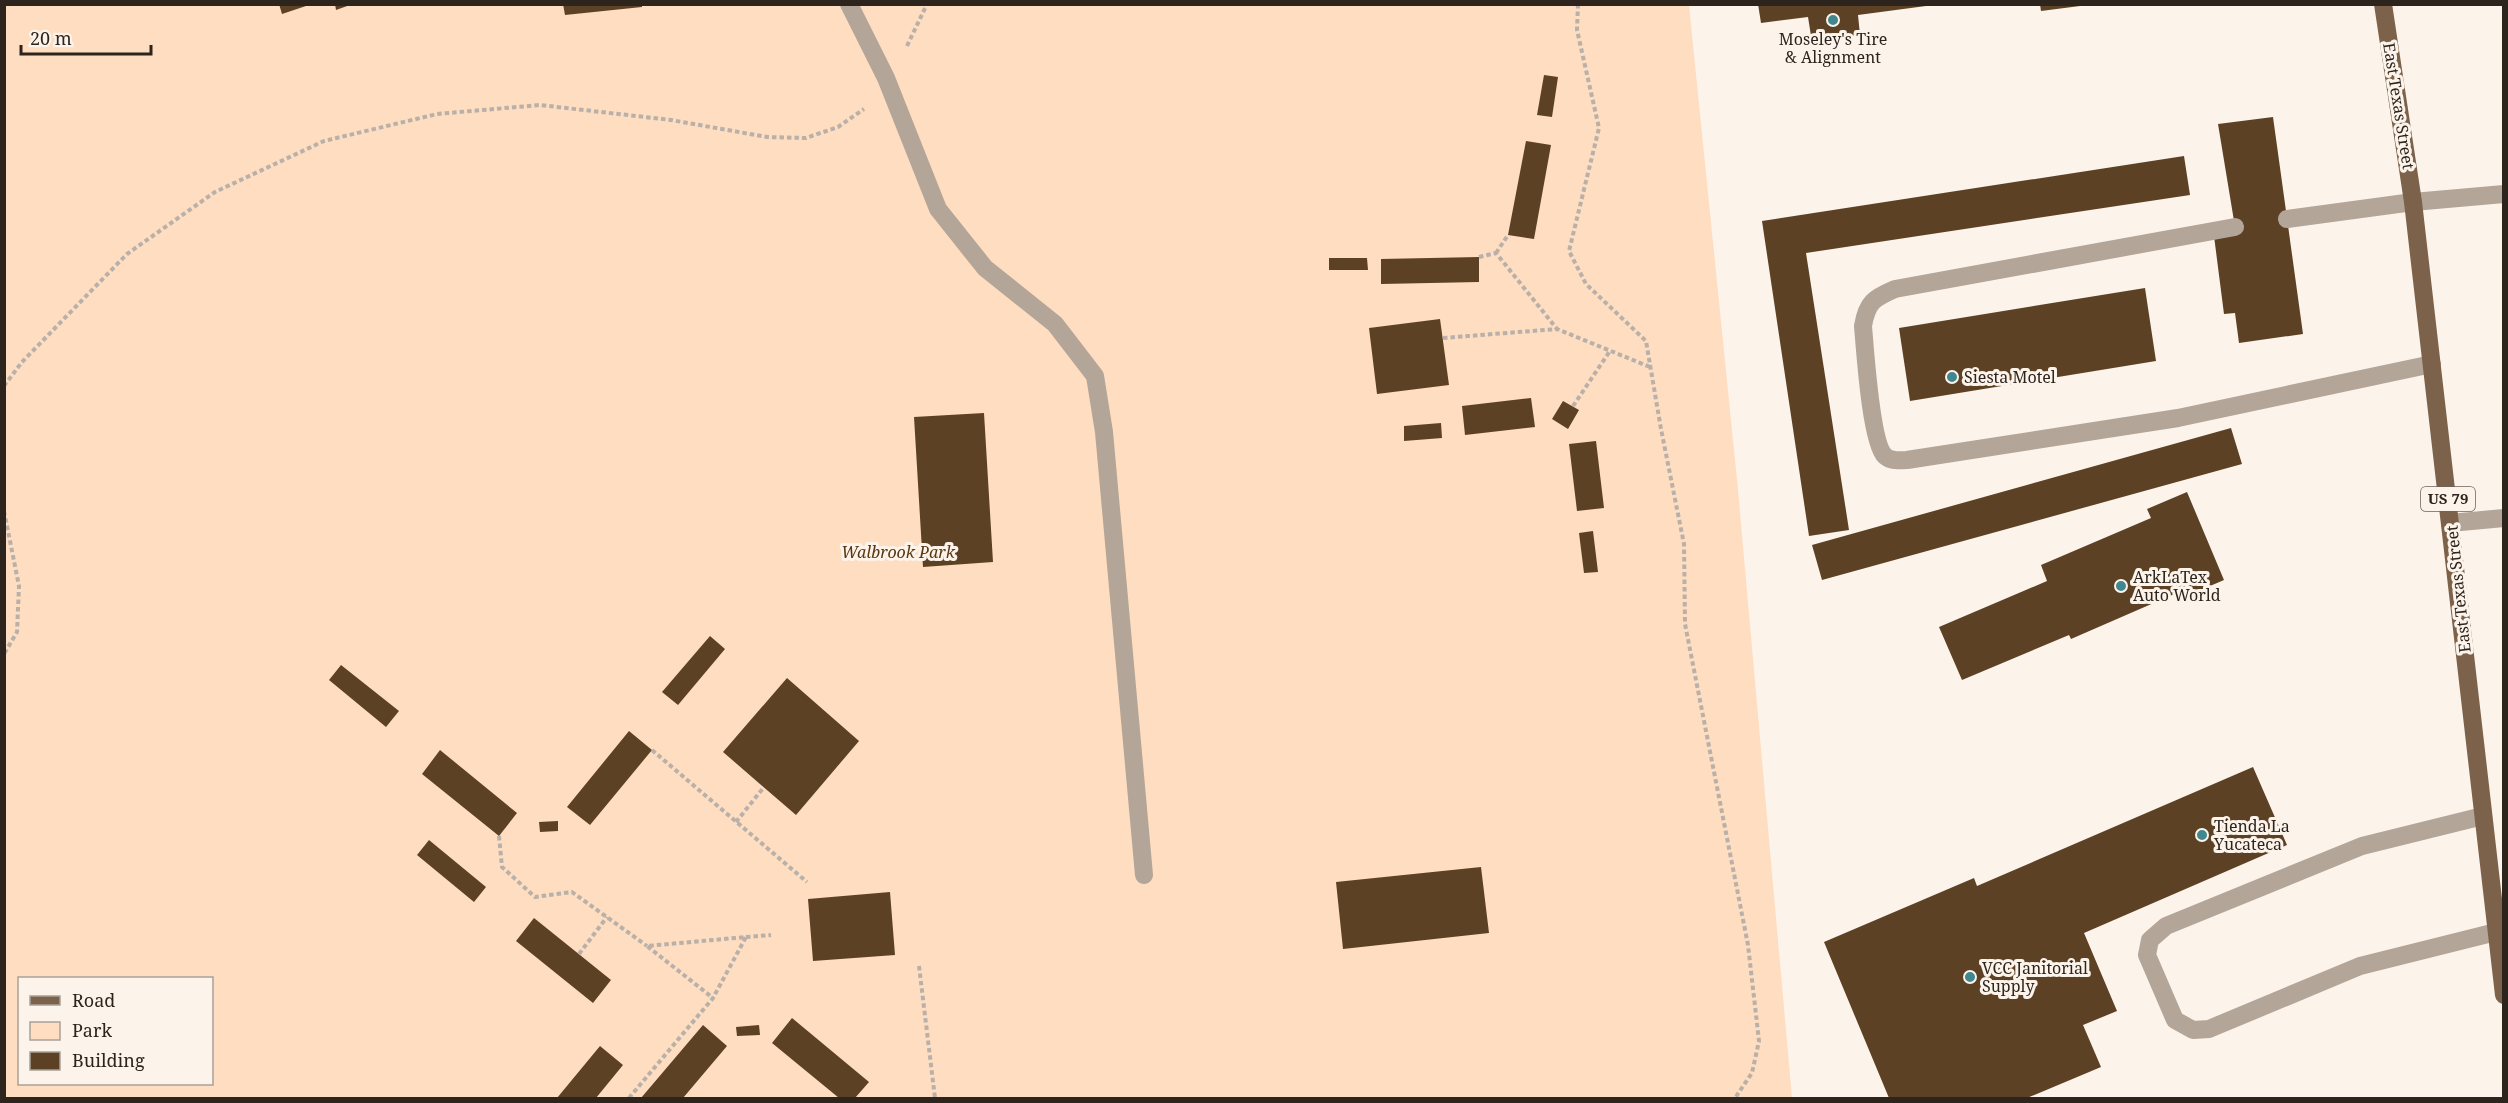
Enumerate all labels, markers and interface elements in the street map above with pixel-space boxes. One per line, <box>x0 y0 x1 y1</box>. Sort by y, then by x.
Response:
marker: Moseley's Tire & Alignment <box>1826 13 1840 27</box>
scale bar <box>21 18 152 56</box>
text: 20 m <box>30 26 72 50</box>
place label: Moseley's Tire & Alignment <box>1779 28 1887 68</box>
street label: East Texas Street <box>2378 41 2420 171</box>
place label: Siesta Motel <box>1964 366 2056 388</box>
marker: Siesta Motel <box>1945 370 1959 384</box>
road number: US 79 <box>2421 487 2475 511</box>
street label: East Texas Street <box>2440 524 2476 654</box>
park label: Walbrook Park <box>841 541 956 563</box>
place label: ArkLaTex Auto World <box>2133 566 2221 606</box>
marker: ArkLaTex Auto World <box>2114 579 2128 593</box>
place label: Tienda La Yucateca <box>2213 815 2290 855</box>
marker: Tienda La Yucateca <box>2195 828 2209 842</box>
place label: VCC Janitorial Supply <box>1982 957 2088 997</box>
marker: VCC Janitorial Supply <box>1963 970 1977 984</box>
legend <box>18 977 213 1085</box>
text: Road <box>72 988 115 1012</box>
text: Park <box>72 1018 112 1042</box>
text: Building <box>72 1048 145 1072</box>

